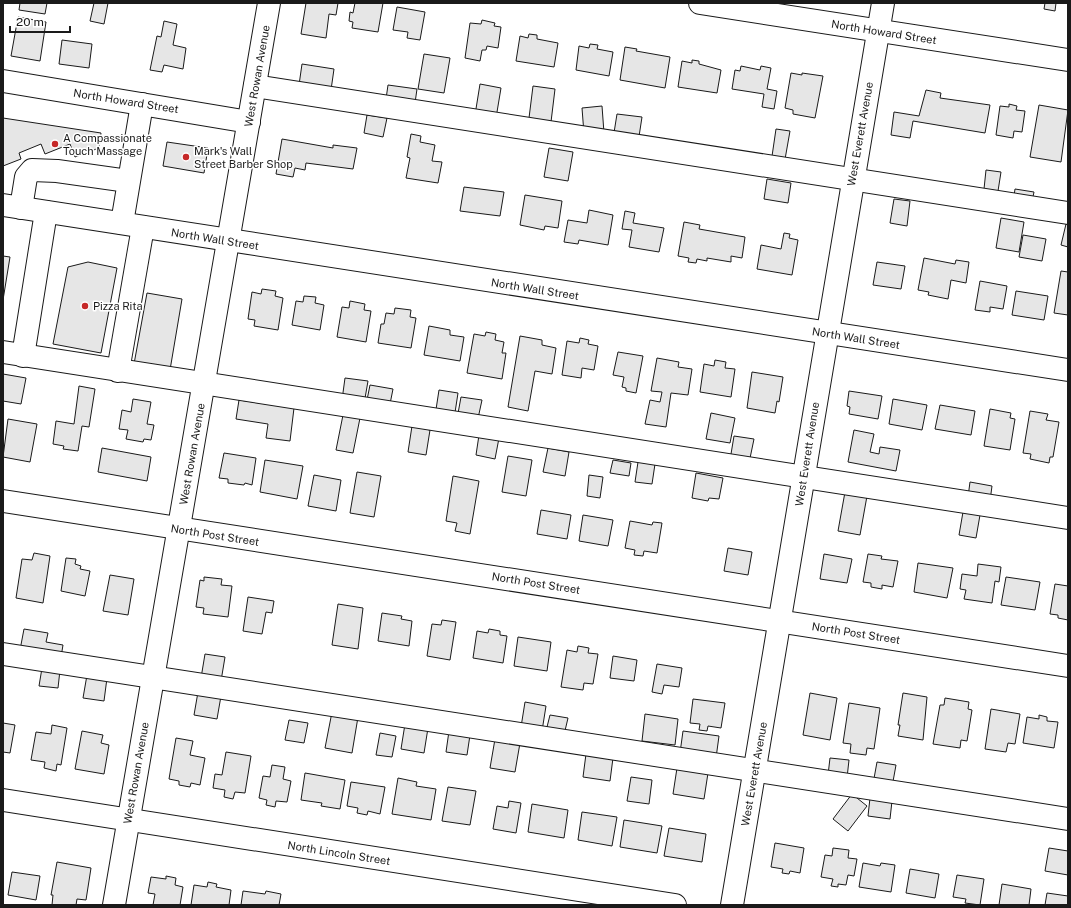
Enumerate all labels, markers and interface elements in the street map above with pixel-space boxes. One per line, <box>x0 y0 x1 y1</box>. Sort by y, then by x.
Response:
scale bar <box>10 8 70 34</box>
text: 20 m <box>16 15 44 29</box>
street label: North Howard Street <box>830 18 938 46</box>
street label: West Rowan Avenue <box>242 24 272 128</box>
street label: West Everett Avenue <box>845 81 875 187</box>
street label: North Howard Street <box>72 87 180 115</box>
place label: A Compassionate Touch Massage <box>63 132 152 157</box>
marker: A Compassionate Touch Massage <box>50 139 60 149</box>
place label: Mark's Wall Street Barber Shop <box>194 145 293 170</box>
marker: Mark's Wall Street Barber Shop <box>181 152 191 162</box>
street label: North Wall Street <box>170 226 260 252</box>
street label: North Wall Street <box>490 276 580 302</box>
place label: Pizza Rita <box>93 300 143 312</box>
marker: Pizza Rita <box>80 301 90 311</box>
street label: North Wall Street <box>811 325 901 351</box>
street label: West Everett Avenue <box>793 401 821 507</box>
street label: West Rowan Avenue <box>177 402 207 506</box>
street label: North Post Street <box>170 522 260 548</box>
street label: North Post Street <box>491 570 581 596</box>
street label: North Post Street <box>811 620 901 646</box>
street label: West Rowan Avenue <box>121 721 151 825</box>
street label: West Everett Avenue <box>739 721 769 827</box>
street label: North Lincoln Street <box>287 839 391 867</box>

